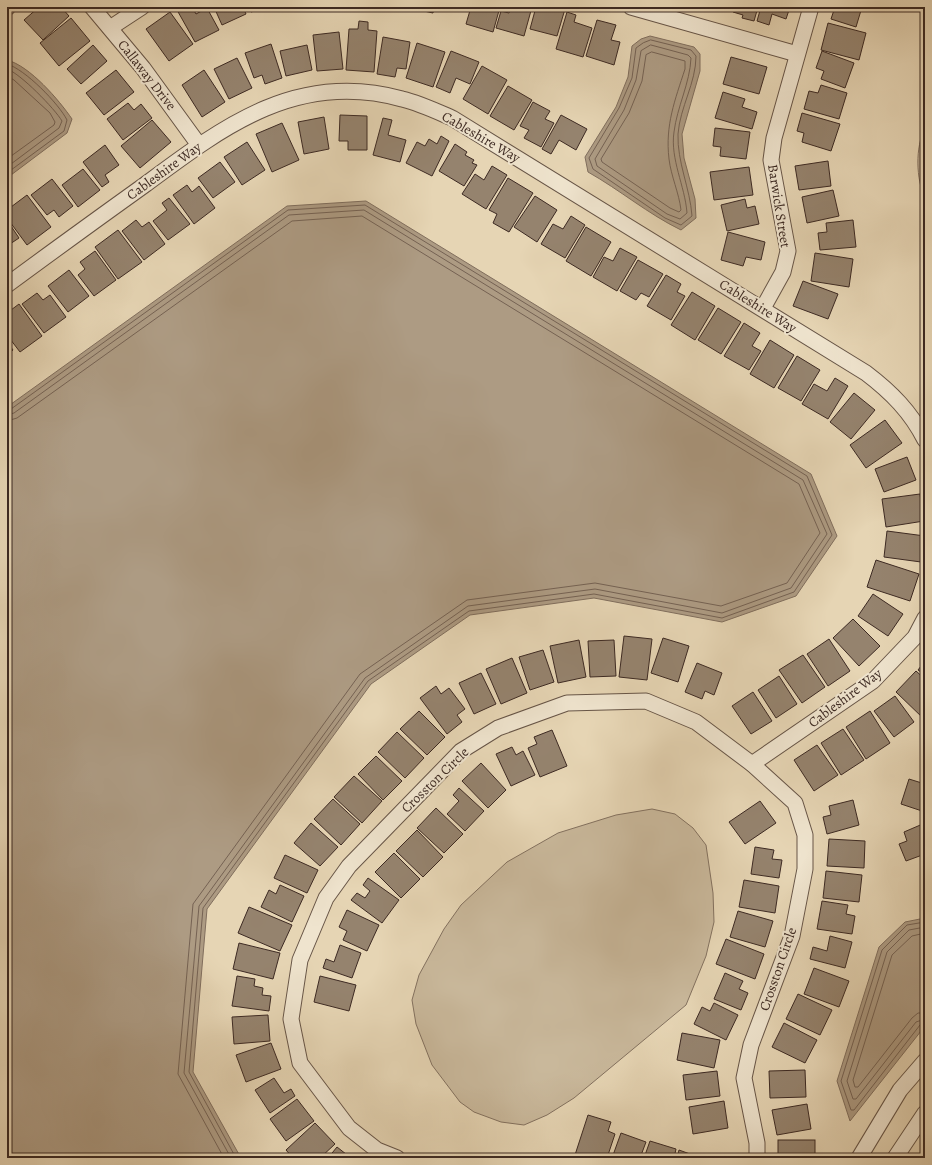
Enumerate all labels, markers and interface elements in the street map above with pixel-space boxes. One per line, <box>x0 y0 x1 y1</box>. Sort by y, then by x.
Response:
street label: Callaway Drive <box>113 36 181 114</box>
street label: Cableshire Way <box>438 107 524 168</box>
street label: Cableshire Way <box>123 137 206 205</box>
street label: Barwick Street <box>763 163 795 250</box>
street label: Cableshire Way <box>716 275 801 338</box>
street label: Cableshire Way <box>804 664 886 732</box>
street label: Crosston Circle <box>397 743 473 817</box>
street label: Crosston Circle <box>755 925 801 1013</box>

